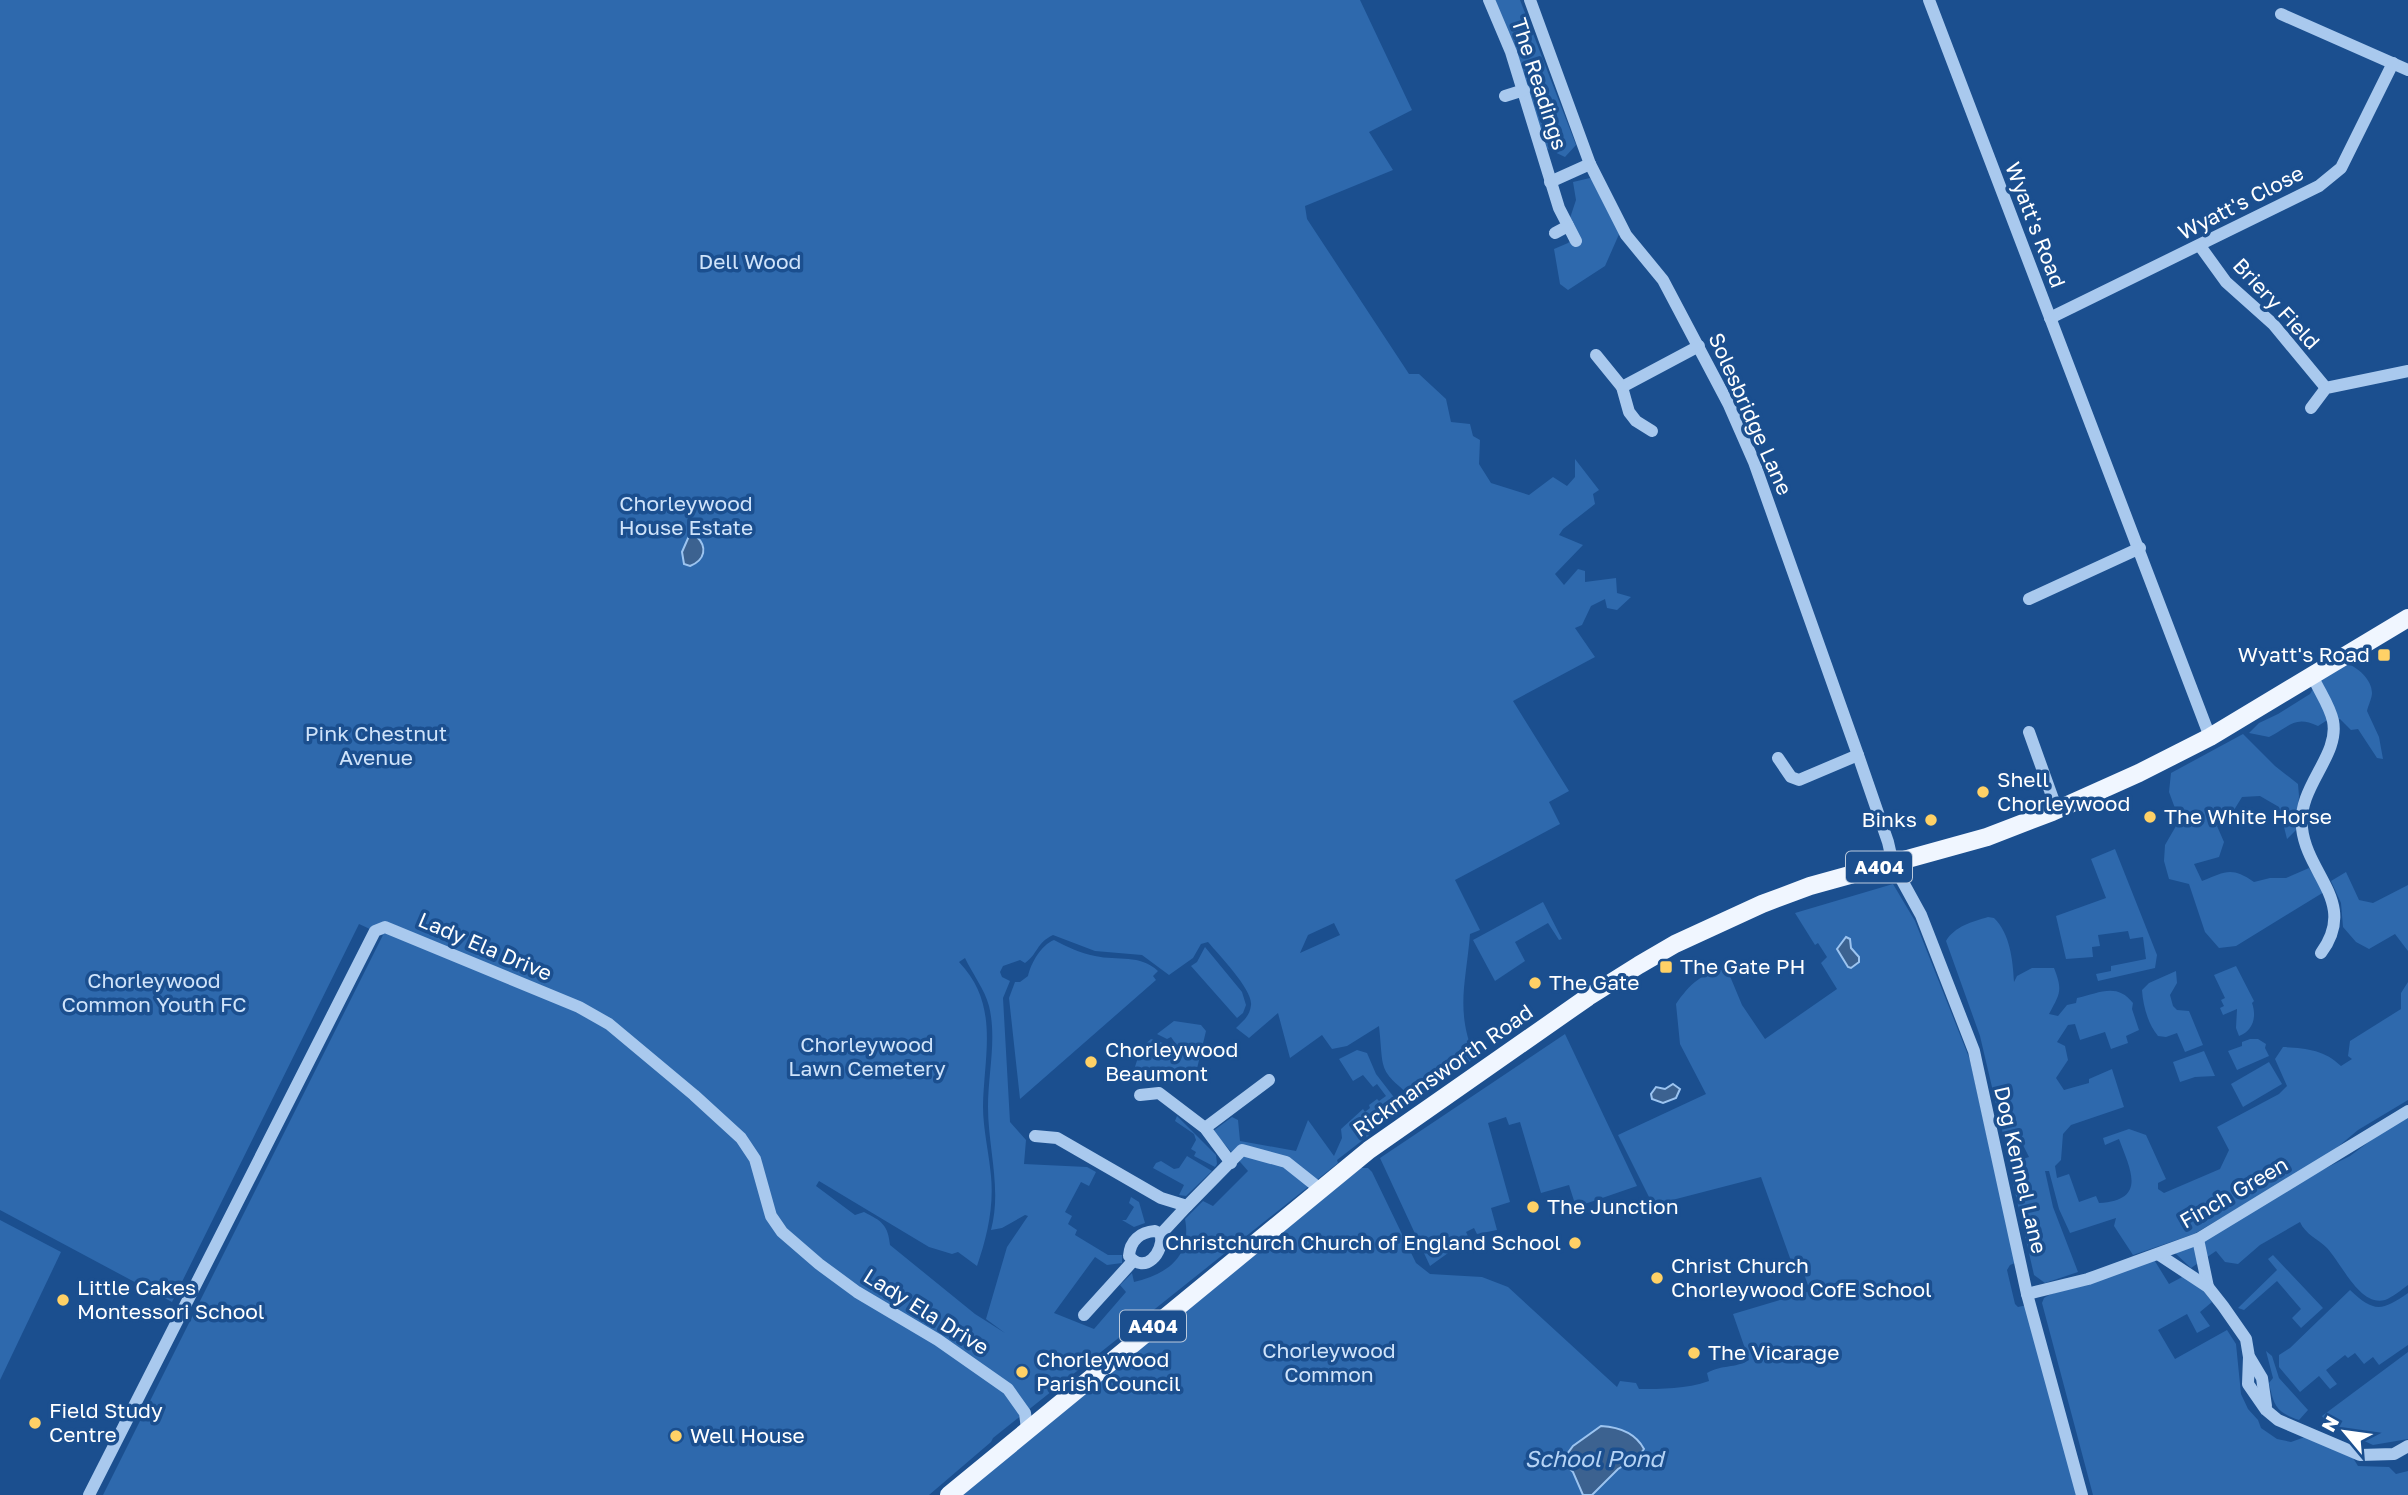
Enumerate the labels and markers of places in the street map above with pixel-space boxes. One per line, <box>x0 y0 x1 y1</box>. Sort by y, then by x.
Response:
place label: Wyatt's Road <box>2238 641 2370 667</box>
marker: Wyatt's Road <box>2376 647 2392 663</box>
place label: Shell Chorleywood <box>1997 766 2130 816</box>
marker: Shell Chorleywood <box>1975 784 1991 800</box>
place label: The White Horse <box>2164 803 2332 829</box>
place label: Binks <box>1861 806 1917 832</box>
marker: The White Horse <box>2142 809 2158 825</box>
marker: Binks <box>1923 812 1939 828</box>
place label: The Gate PH <box>1680 953 1805 979</box>
marker: The Gate PH <box>1658 959 1674 975</box>
place label: The Gate <box>1549 969 1639 995</box>
marker: The Gate <box>1527 975 1543 991</box>
place label: Chorleywood Beaumont <box>1105 1036 1238 1086</box>
marker: Chorleywood Beaumont <box>1083 1054 1099 1070</box>
place label: The Junction <box>1547 1193 1679 1219</box>
marker: The Junction <box>1525 1199 1541 1215</box>
place label: Christchurch Church of England School <box>1165 1229 1561 1255</box>
marker: Christchurch Church of England School <box>1567 1235 1583 1251</box>
place label: Christ Church Chorleywood CofE School <box>1671 1252 1932 1302</box>
marker: Christ Church Chorleywood CofE School <box>1649 1270 1665 1286</box>
place label: Little Cakes Montessori School <box>77 1274 265 1324</box>
marker: Little Cakes Montessori School <box>55 1292 71 1308</box>
place label: The Vicarage <box>1708 1339 1839 1365</box>
marker: The Vicarage <box>1686 1345 1702 1361</box>
place label: Chorleywood Parish Council <box>1036 1346 1181 1396</box>
marker: Chorleywood Parish Council <box>1014 1364 1030 1380</box>
place label: Field Study Centre <box>49 1397 163 1447</box>
marker: Field Study Centre <box>27 1415 43 1431</box>
place label: Well House <box>690 1422 805 1448</box>
marker: Well House <box>668 1428 684 1444</box>

